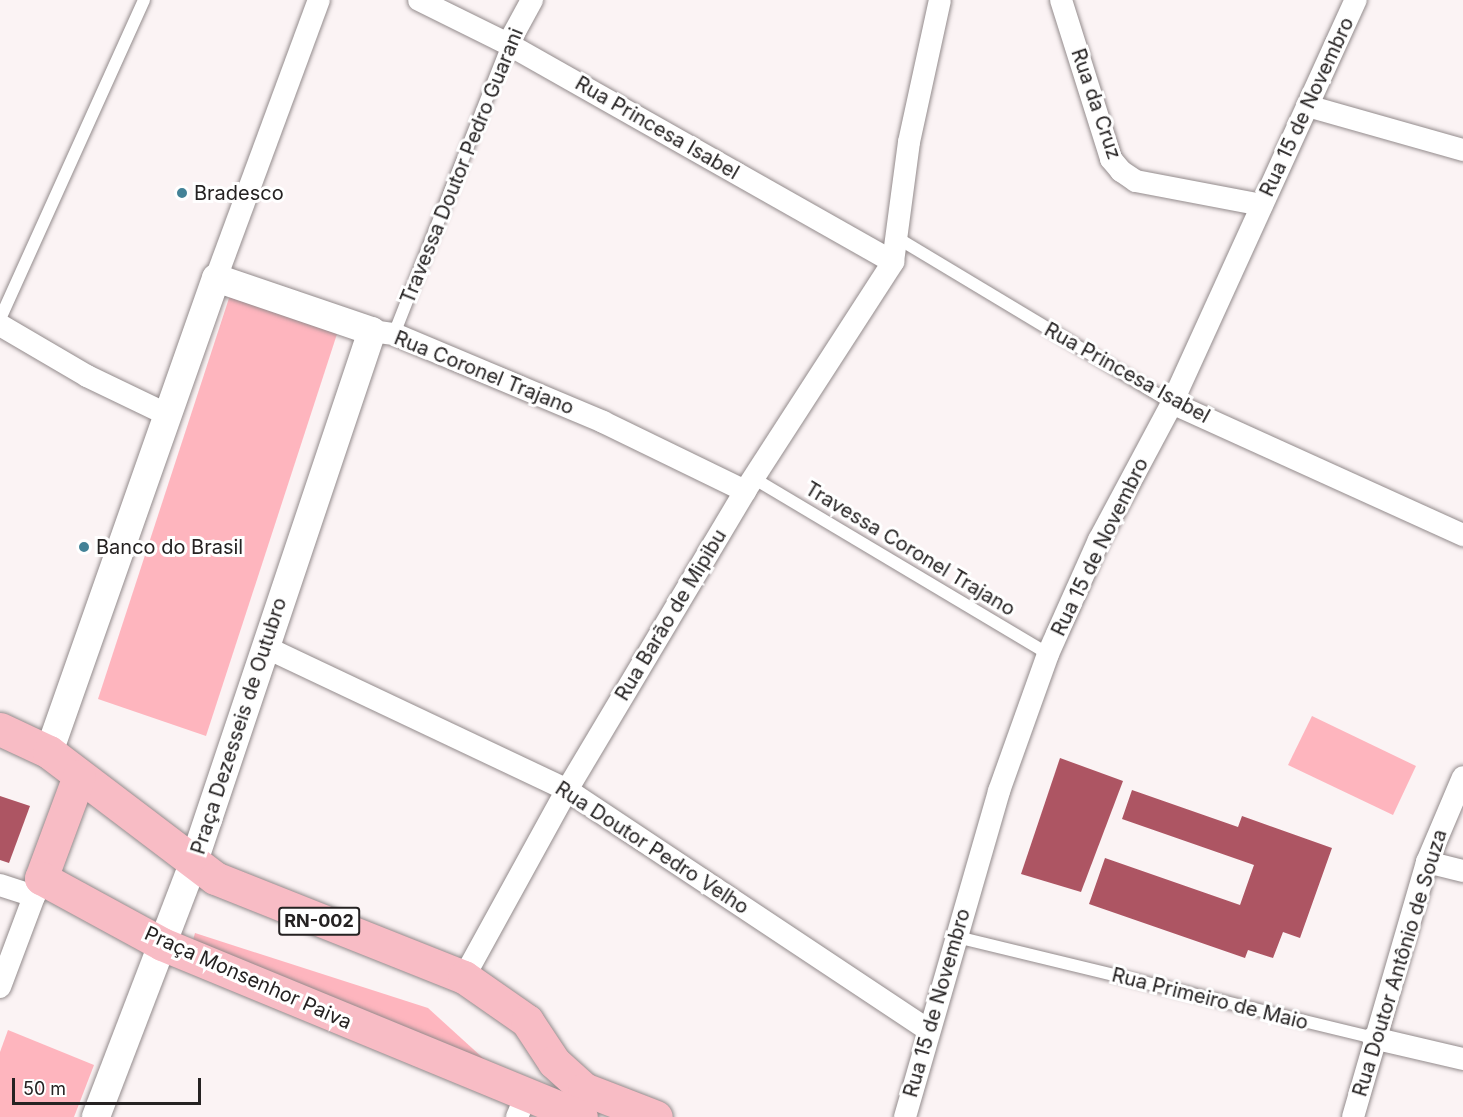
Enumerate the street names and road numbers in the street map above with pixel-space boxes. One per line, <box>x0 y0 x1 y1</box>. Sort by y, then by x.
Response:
street label: Rua 15 de Novembro <box>1255 14 1359 200</box>
street label: Travessa Doutor Pedro Guarani <box>396 25 528 307</box>
street label: Rua da Cruz <box>1066 45 1126 163</box>
street label: Rua Princesa Isabel <box>571 71 743 185</box>
street label: Rua Princesa Isabel <box>1040 318 1214 428</box>
street label: Rua Coronel Trajano <box>391 326 577 420</box>
street label: Rua 15 de Novembro <box>1046 454 1154 640</box>
street label: Travessa Coronel Trajano <box>801 477 1019 621</box>
street label: Rua Barão de Mipibu <box>610 525 732 705</box>
street label: Praça Dezesseis de Outubro <box>186 595 292 857</box>
street label: Rua Doutor Pedro Velho <box>551 776 753 920</box>
street label: Rua Doutor Antônio de Souza <box>1348 827 1452 1099</box>
road number: RN-002 <box>277 906 361 936</box>
street label: Rua 15 de Novembro <box>899 906 975 1100</box>
street label: Praça Monsenhor Paiva <box>141 921 355 1035</box>
street label: Rua Primeiro de Maio <box>1109 963 1311 1035</box>

